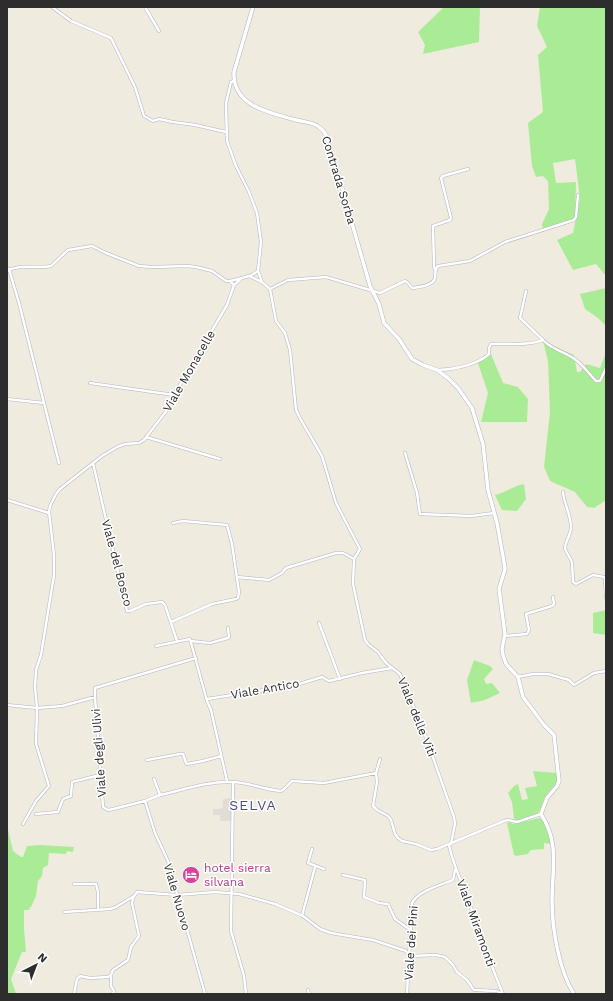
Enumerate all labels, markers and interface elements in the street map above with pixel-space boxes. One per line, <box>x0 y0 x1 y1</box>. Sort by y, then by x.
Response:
street label: Contrada Sorba <box>319 134 359 226</box>
street label: Viale Monacelle <box>160 328 218 414</box>
street label: Viale del Bosco <box>99 518 135 608</box>
street label: Viale delle Viti <box>395 675 439 759</box>
street label: Viale Antico <box>230 676 300 702</box>
street label: Viale degli Ulivi <box>89 708 109 798</box>
district label: SELVA <box>229 797 277 813</box>
place label: hotel sierra silvana <box>204 861 271 889</box>
street label: Viale Nuovo <box>161 862 193 932</box>
hotel icon: hotel sierra silvana <box>181 865 201 885</box>
street label: Viale Miramonti <box>454 878 498 968</box>
street label: Viale dei Pini <box>401 905 421 981</box>
north arrow <box>16 945 56 985</box>
text: N <box>35 950 50 965</box>

